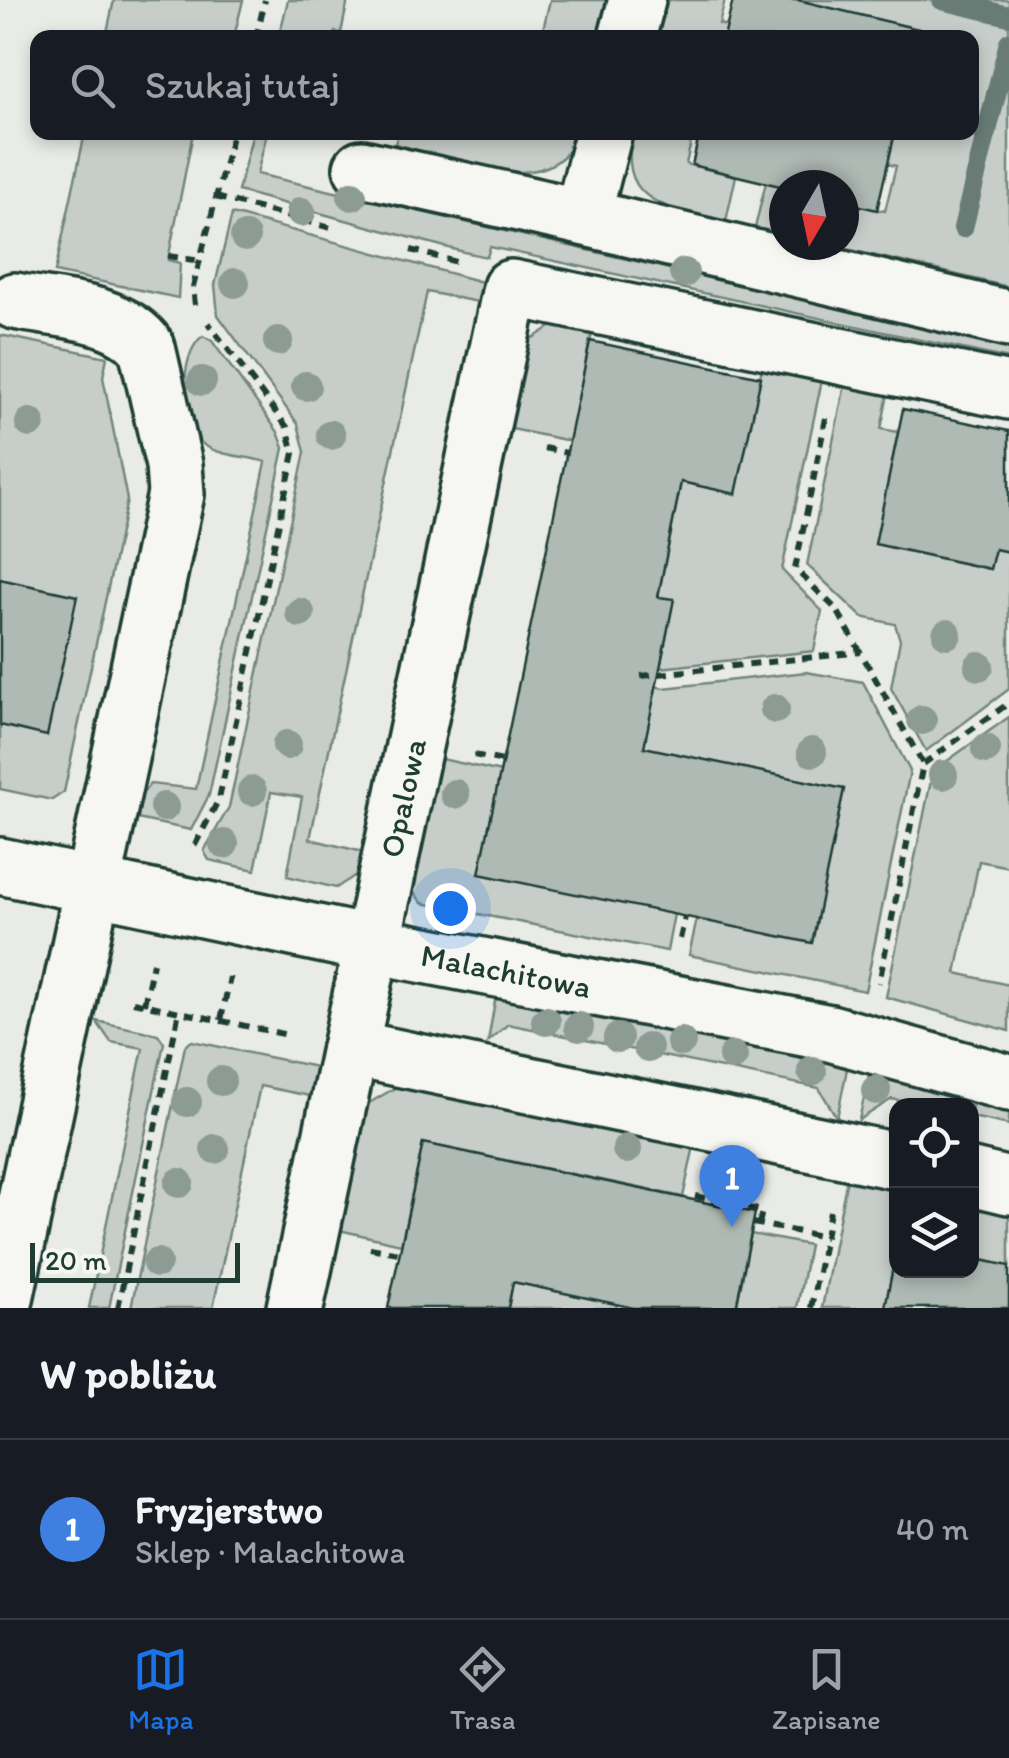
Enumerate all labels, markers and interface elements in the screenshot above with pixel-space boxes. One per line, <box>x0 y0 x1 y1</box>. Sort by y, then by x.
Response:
search box <box>30 30 979 140</box>
icon: search <box>65 58 120 113</box>
text: Szukaj tutaj <box>145 62 340 108</box>
north arrow <box>769 170 859 260</box>
street label: Opalowa <box>372 735 434 861</box>
your location <box>425 883 476 934</box>
street label: Malachitowa <box>418 936 594 1006</box>
map controls <box>889 1098 979 1278</box>
button: locate <box>889 1098 979 1188</box>
pin: 1 <box>700 1144 764 1227</box>
button: layers <box>889 1188 979 1278</box>
scale bar <box>30 1238 240 1282</box>
text: 20 m <box>45 1243 107 1277</box>
text: W pobliżu <box>40 1348 216 1399</box>
text: Fryzjerstwo <box>135 1487 323 1533</box>
text: 1 <box>65 1510 80 1548</box>
text: 40 m <box>896 1510 969 1548</box>
text: Sklep · Malachitowa <box>135 1533 405 1571</box>
tab: Mapa <box>128 1642 193 1736</box>
tab: Trasa <box>450 1642 516 1736</box>
tab: Zapisane <box>772 1642 881 1736</box>

